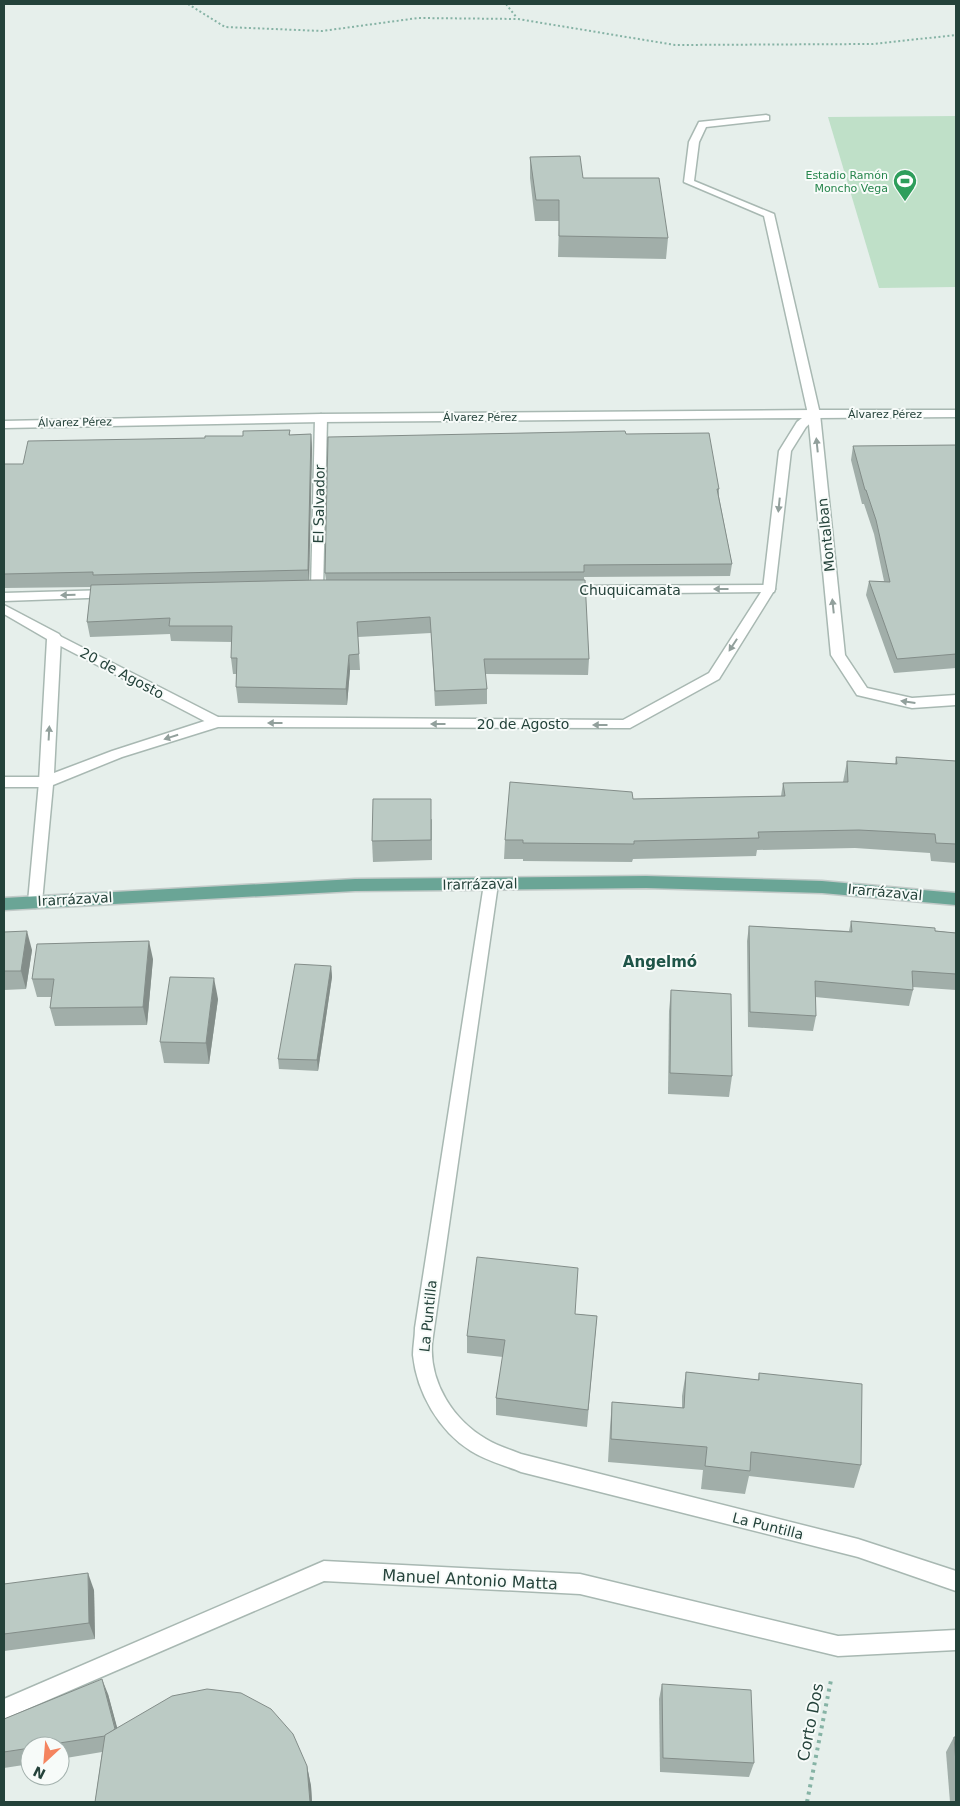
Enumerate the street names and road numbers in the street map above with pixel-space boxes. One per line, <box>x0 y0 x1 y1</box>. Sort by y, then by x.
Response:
street label: Álvarez Pérez <box>848 408 922 421</box>
street label: Álvarez Pérez <box>443 411 517 424</box>
street label: Álvarez Pérez <box>38 415 112 430</box>
street label: El Salvador <box>310 464 328 543</box>
street label: Montalban <box>814 497 838 573</box>
street label: Chuquicamata <box>579 582 681 598</box>
street label: 20 de Agosto <box>77 644 167 702</box>
street label: 20 de Agosto <box>477 716 569 732</box>
street label: Irarrázaval <box>442 875 518 893</box>
street label: Irarrázaval <box>847 881 923 903</box>
street label: Irarrázaval <box>37 889 113 909</box>
street label: La Puntilla <box>416 1279 440 1353</box>
street label: La Puntilla <box>731 1509 805 1543</box>
street label: Manuel Antonio Matta <box>382 1565 558 1594</box>
street label: Corto Dos <box>794 1681 827 1763</box>

